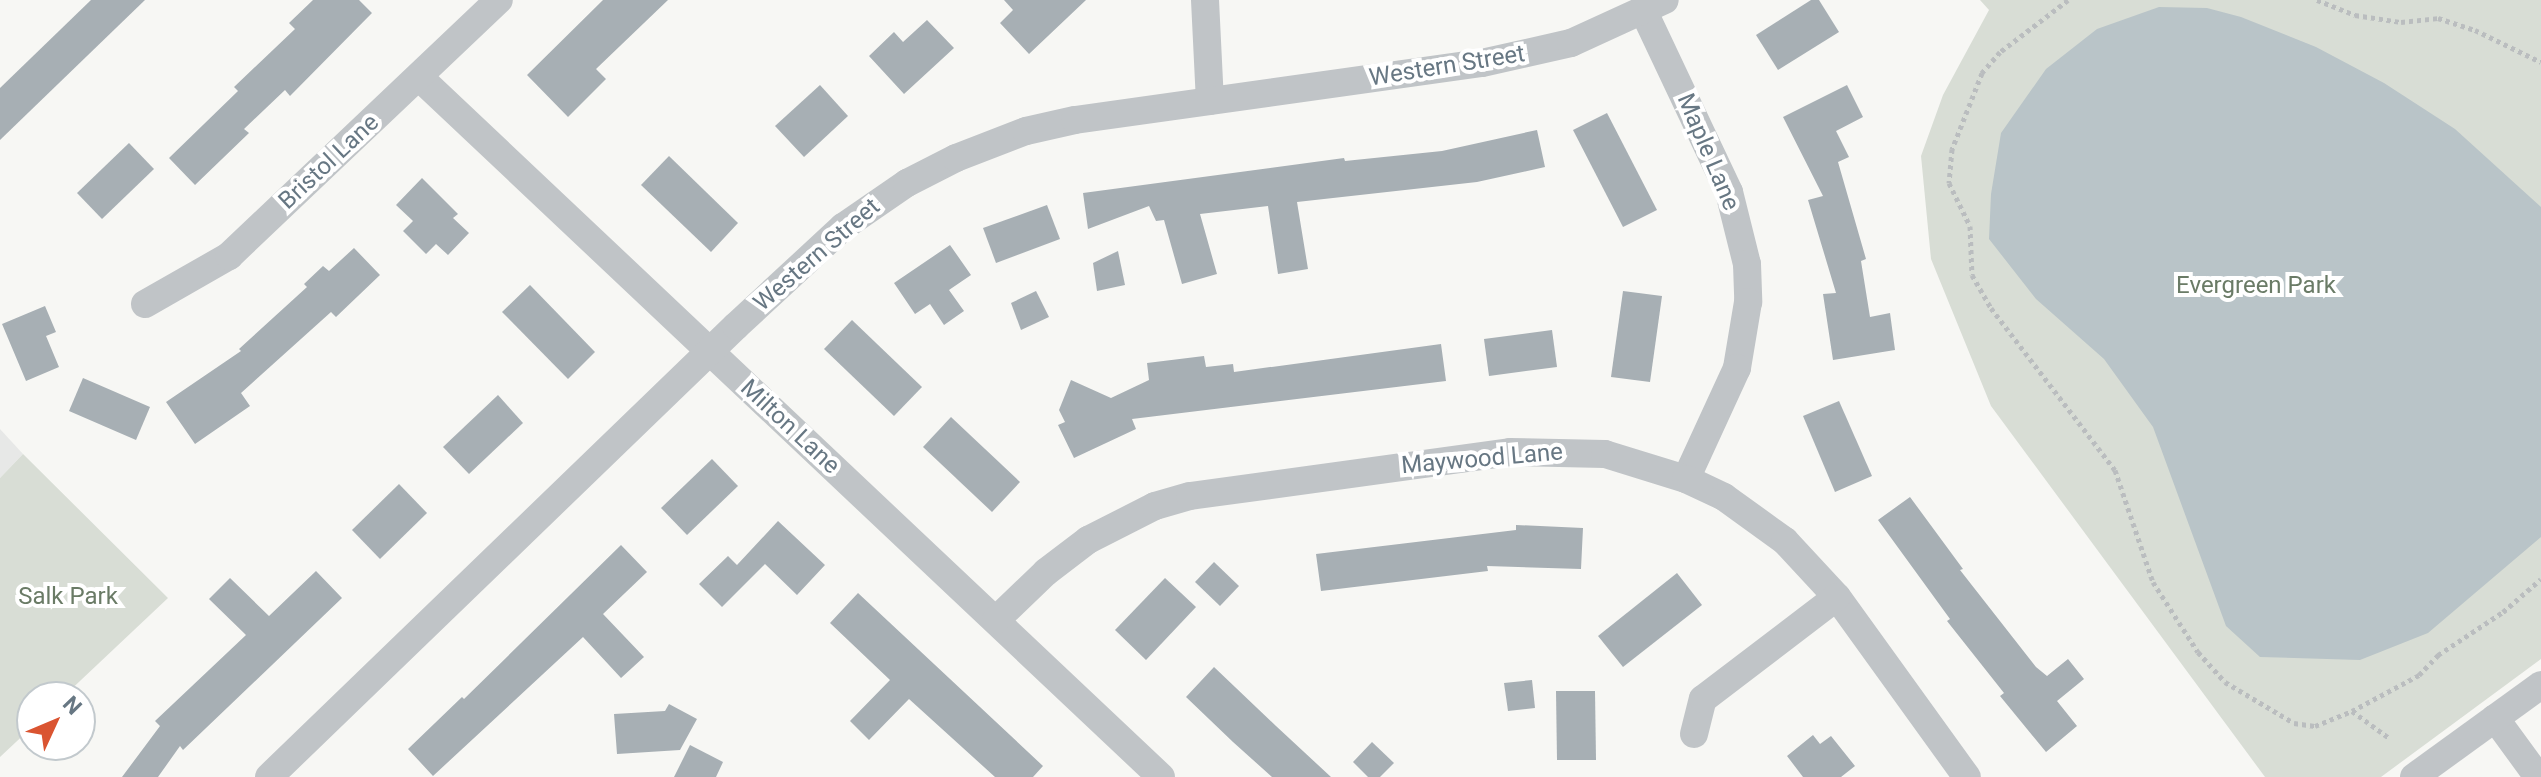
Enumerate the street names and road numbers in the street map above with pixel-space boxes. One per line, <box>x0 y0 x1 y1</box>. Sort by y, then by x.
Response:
street label: Western Street <box>1367 39 1527 93</box>
street label: Maple Lane <box>1671 89 1745 215</box>
street label: Bristol Lane <box>273 108 385 216</box>
street label: Western Street <box>748 193 886 317</box>
street label: Milton Lane <box>734 374 846 480</box>
street label: Maywood Lane <box>1400 438 1564 480</box>

